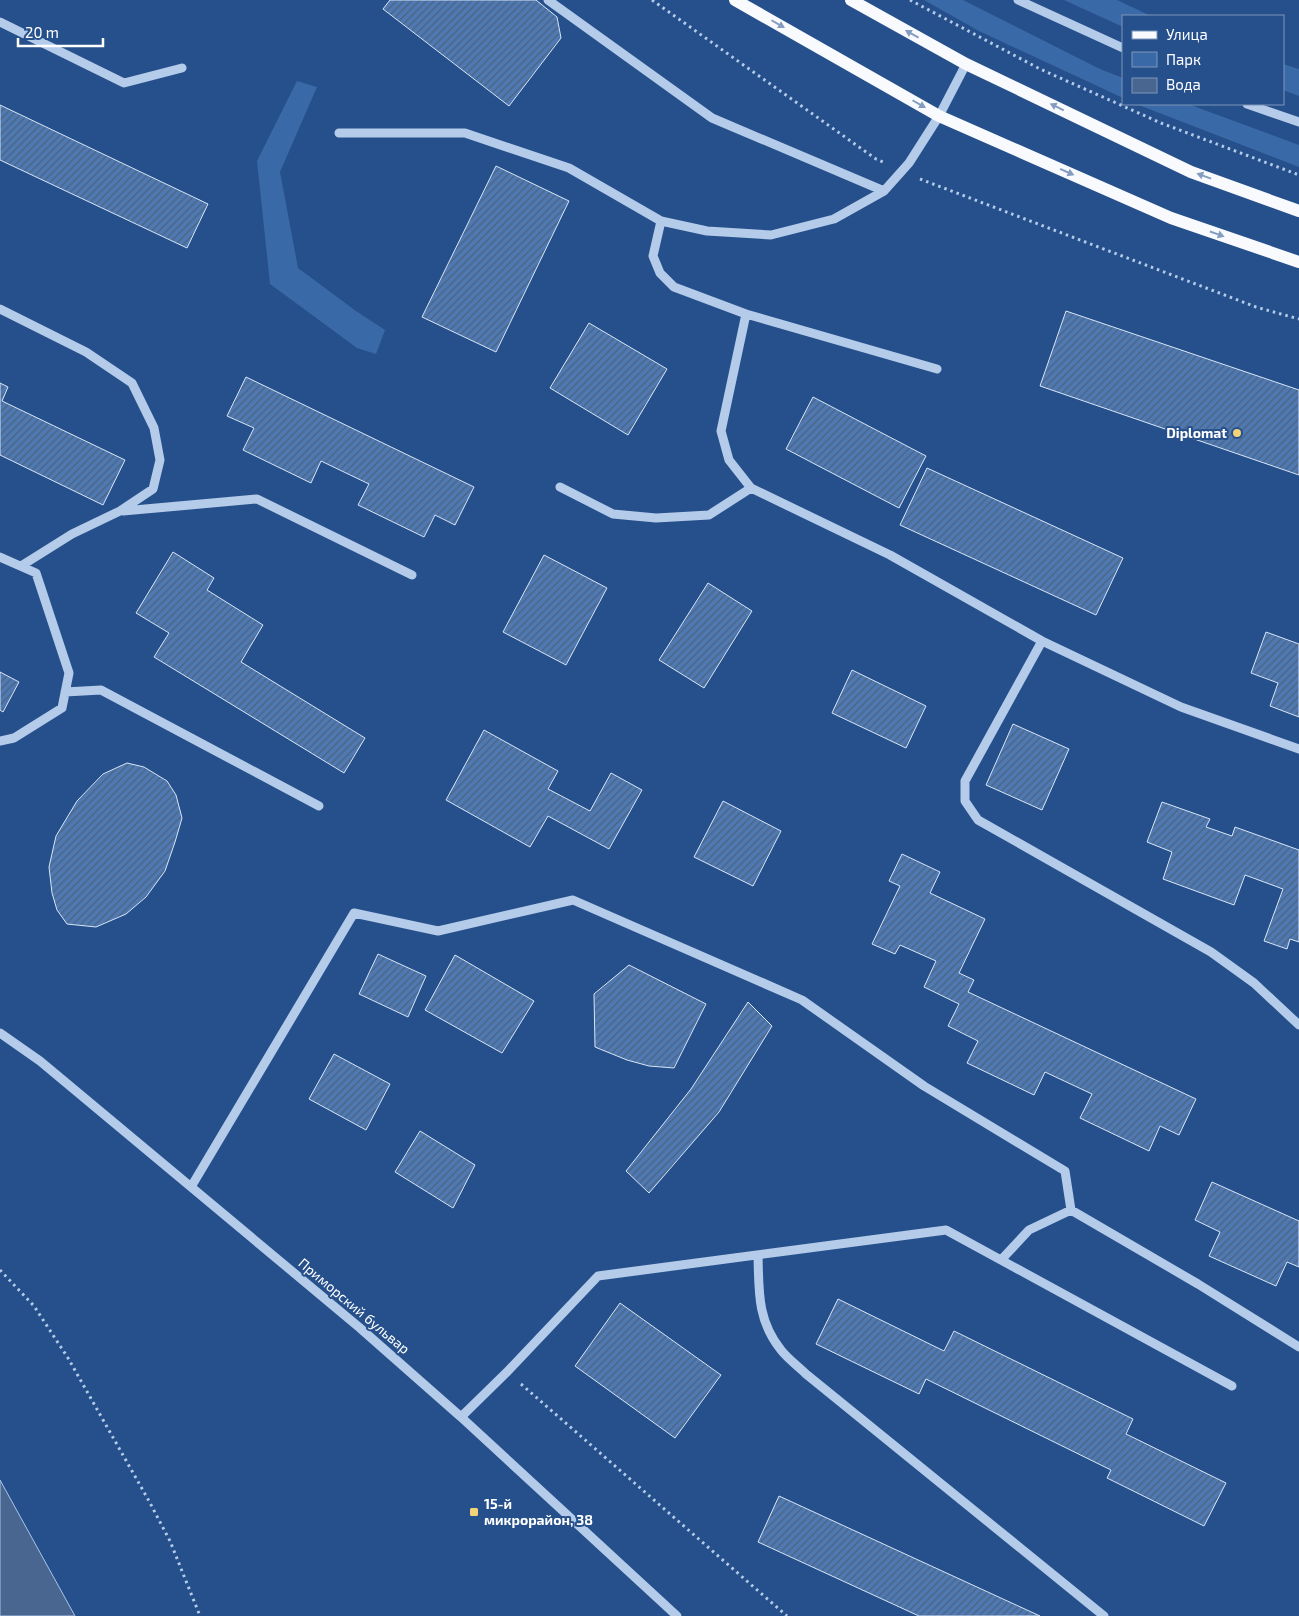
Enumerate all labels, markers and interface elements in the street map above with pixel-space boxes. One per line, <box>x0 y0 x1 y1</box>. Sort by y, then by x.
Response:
scale bar <box>18 15 102 47</box>
legend <box>1122 15 1284 105</box>
one-way arrow <box>770 20 785 28</box>
text: 20 m <box>25 23 59 41</box>
text: Улица <box>1166 25 1208 43</box>
one-way arrow <box>905 30 919 38</box>
text: Парк <box>1166 50 1201 68</box>
text: Вода <box>1166 75 1201 93</box>
one-way arrow <box>912 100 926 109</box>
one-way arrow <box>1050 103 1064 111</box>
one-way arrow <box>1060 169 1074 177</box>
one-way arrow <box>1196 172 1211 180</box>
one-way arrow <box>1209 231 1224 238</box>
place label: Diplomat <box>1166 424 1227 441</box>
marker: Diplomat <box>1231 427 1243 439</box>
street label: Приморский бульвар <box>295 1254 413 1357</box>
place label: 15-й микрорайон, 38 <box>484 1495 593 1528</box>
marker: 15-й микрорайон, 38 <box>468 1506 480 1518</box>

